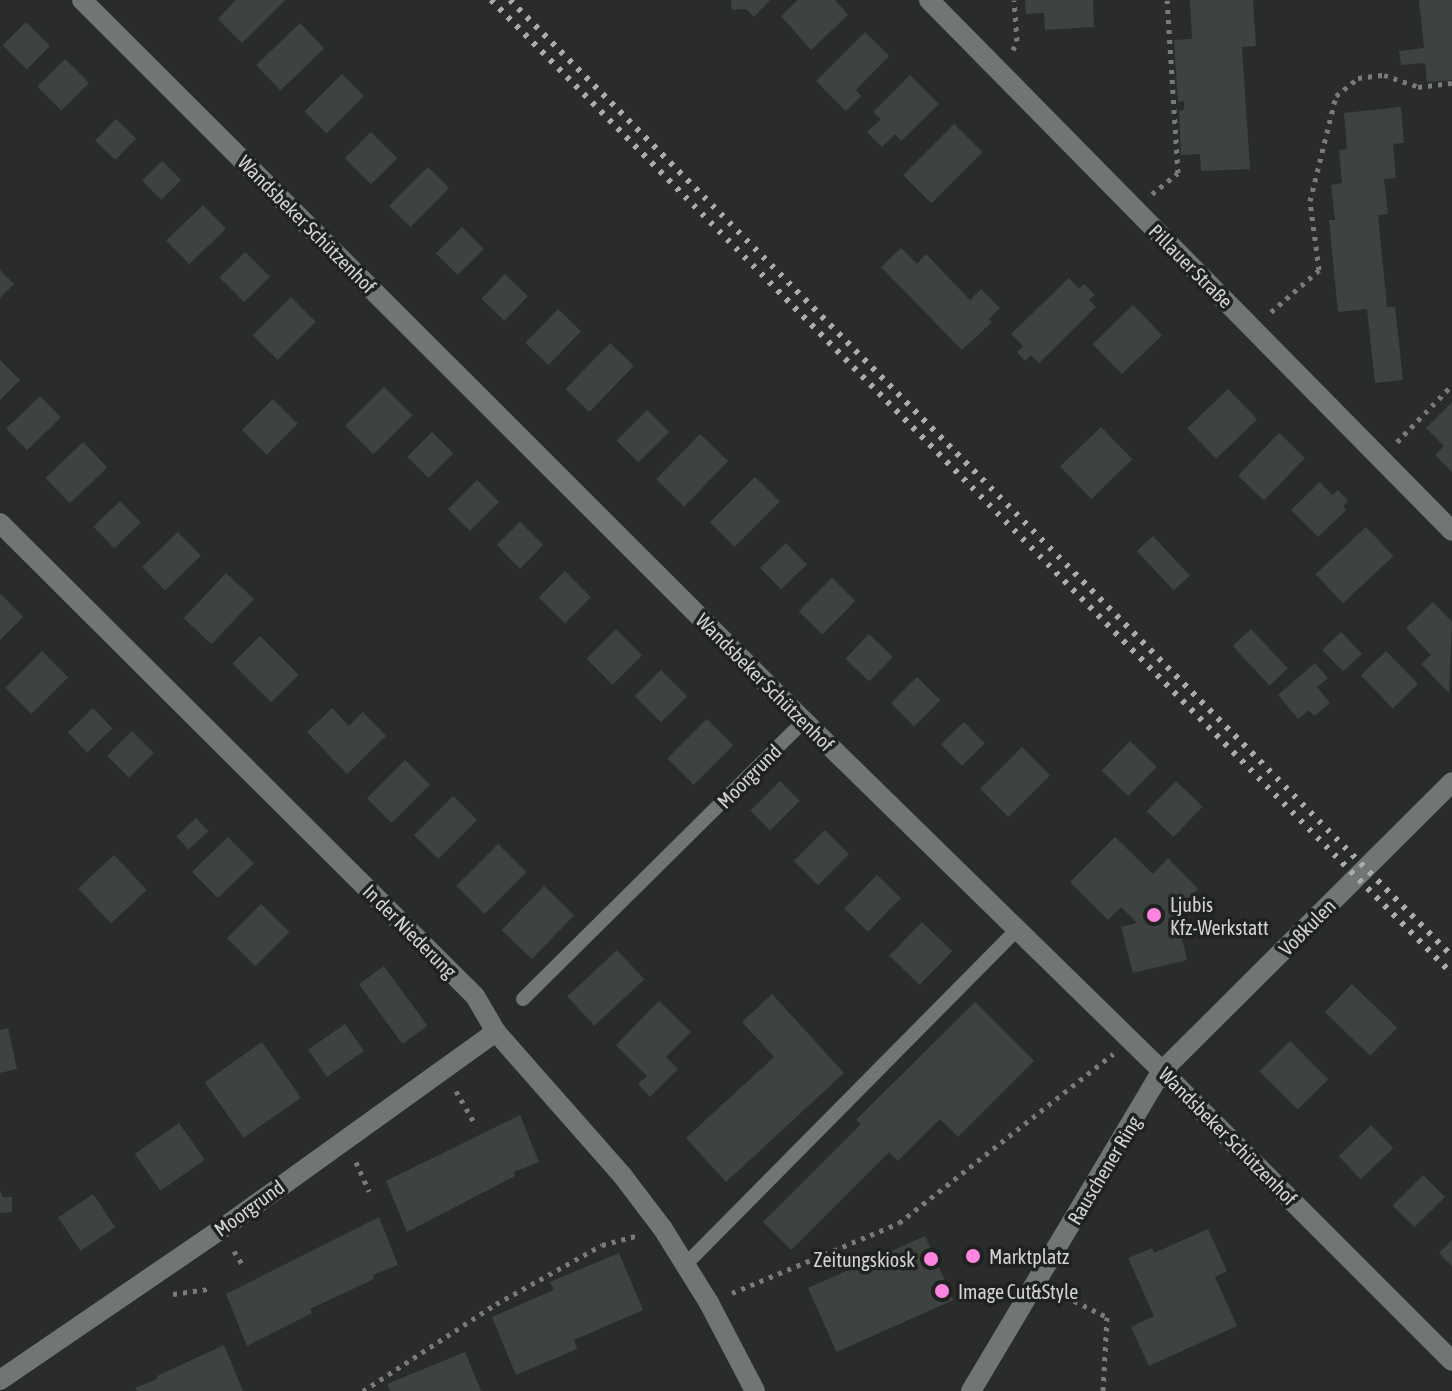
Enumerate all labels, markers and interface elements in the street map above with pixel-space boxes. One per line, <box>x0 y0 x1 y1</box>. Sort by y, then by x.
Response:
street label: Wandsbeker Schützenhof <box>233 150 381 298</box>
street label: Pillauer Straße <box>1144 219 1238 313</box>
street label: Wandsbeker Schützenhof <box>691 608 839 756</box>
street label: Moorgrund <box>712 739 786 813</box>
street label: In der Niederung <box>358 879 462 983</box>
place label: Ljubis Kfz-Werkstatt <box>1170 892 1269 939</box>
street label: Voßkulen <box>1274 894 1340 960</box>
marker: Ljubis Kfz-Werkstatt <box>1145 906 1163 924</box>
street label: Wandsbeker Schützenhof <box>1154 1062 1302 1210</box>
street label: Rauschener Ring <box>1062 1111 1146 1229</box>
street label: Moorgrund <box>209 1175 289 1241</box>
place label: Marktplatz <box>989 1244 1069 1268</box>
place label: Zeitungskiosk <box>813 1247 915 1271</box>
marker: Marktplatz <box>964 1247 982 1265</box>
marker: Zeitungskiosk <box>922 1250 940 1268</box>
place label: Image Cut&Style <box>958 1279 1078 1303</box>
marker: Image Cut&Style <box>933 1282 951 1300</box>

